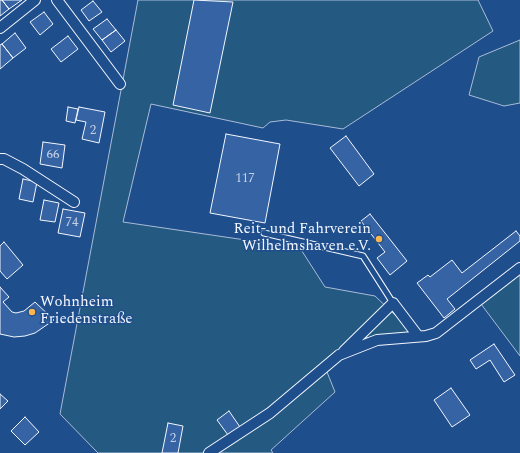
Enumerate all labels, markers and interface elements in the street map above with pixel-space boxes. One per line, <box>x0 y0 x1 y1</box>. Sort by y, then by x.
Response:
house number: 2 <box>90 123 96 139</box>
house number: 66 <box>47 147 59 163</box>
house number: 117 <box>235 171 255 187</box>
house number: 74 <box>66 215 78 231</box>
place label: Reit- und Fahrverein Wilhelmshaven e.V. <box>234 221 371 256</box>
marker: Reit- und Fahrverein Wilhelmshaven e.V. <box>374 234 384 244</box>
place label: Wohnheim Friedenstraße <box>40 294 133 329</box>
marker: Wohnheim Friedenstraße <box>27 307 37 317</box>
house number: 2 <box>170 431 176 447</box>

